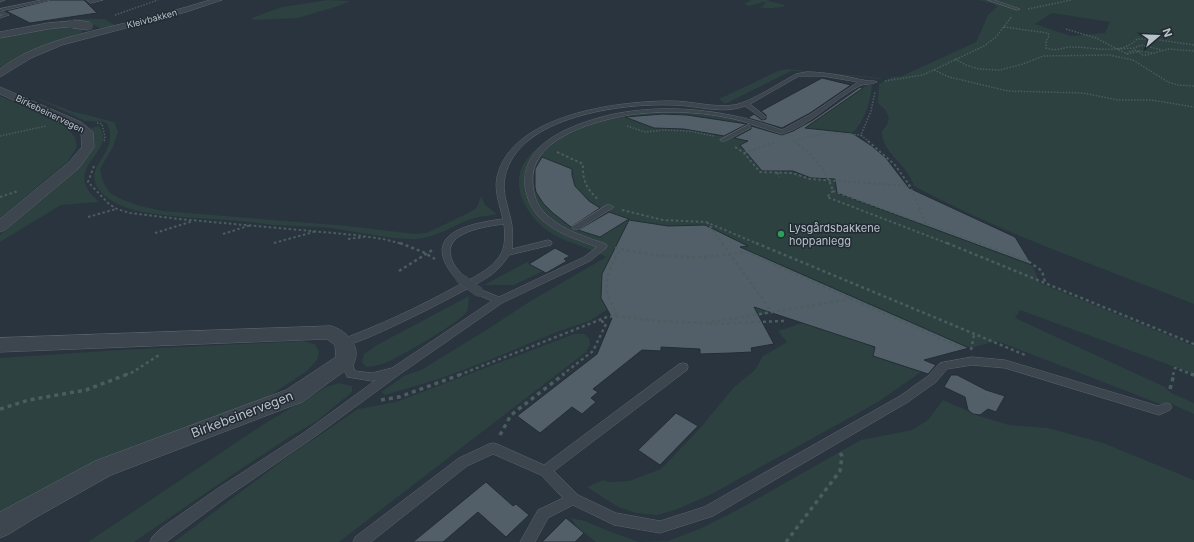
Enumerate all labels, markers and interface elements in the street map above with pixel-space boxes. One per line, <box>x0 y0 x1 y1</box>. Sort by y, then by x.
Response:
street label: Kleivbakken <box>125 7 178 31</box>
north arrow <box>1138 16 1178 56</box>
text: N <box>1159 26 1175 39</box>
street label: Birkebeinervegen <box>14 92 86 135</box>
place label: Lysgårdsbakkene hoppanlegg <box>789 221 880 248</box>
marker: Lysgårdsbakkene hoppanlegg <box>776 229 786 239</box>
street label: Birkebeinervegen <box>189 387 295 441</box>

